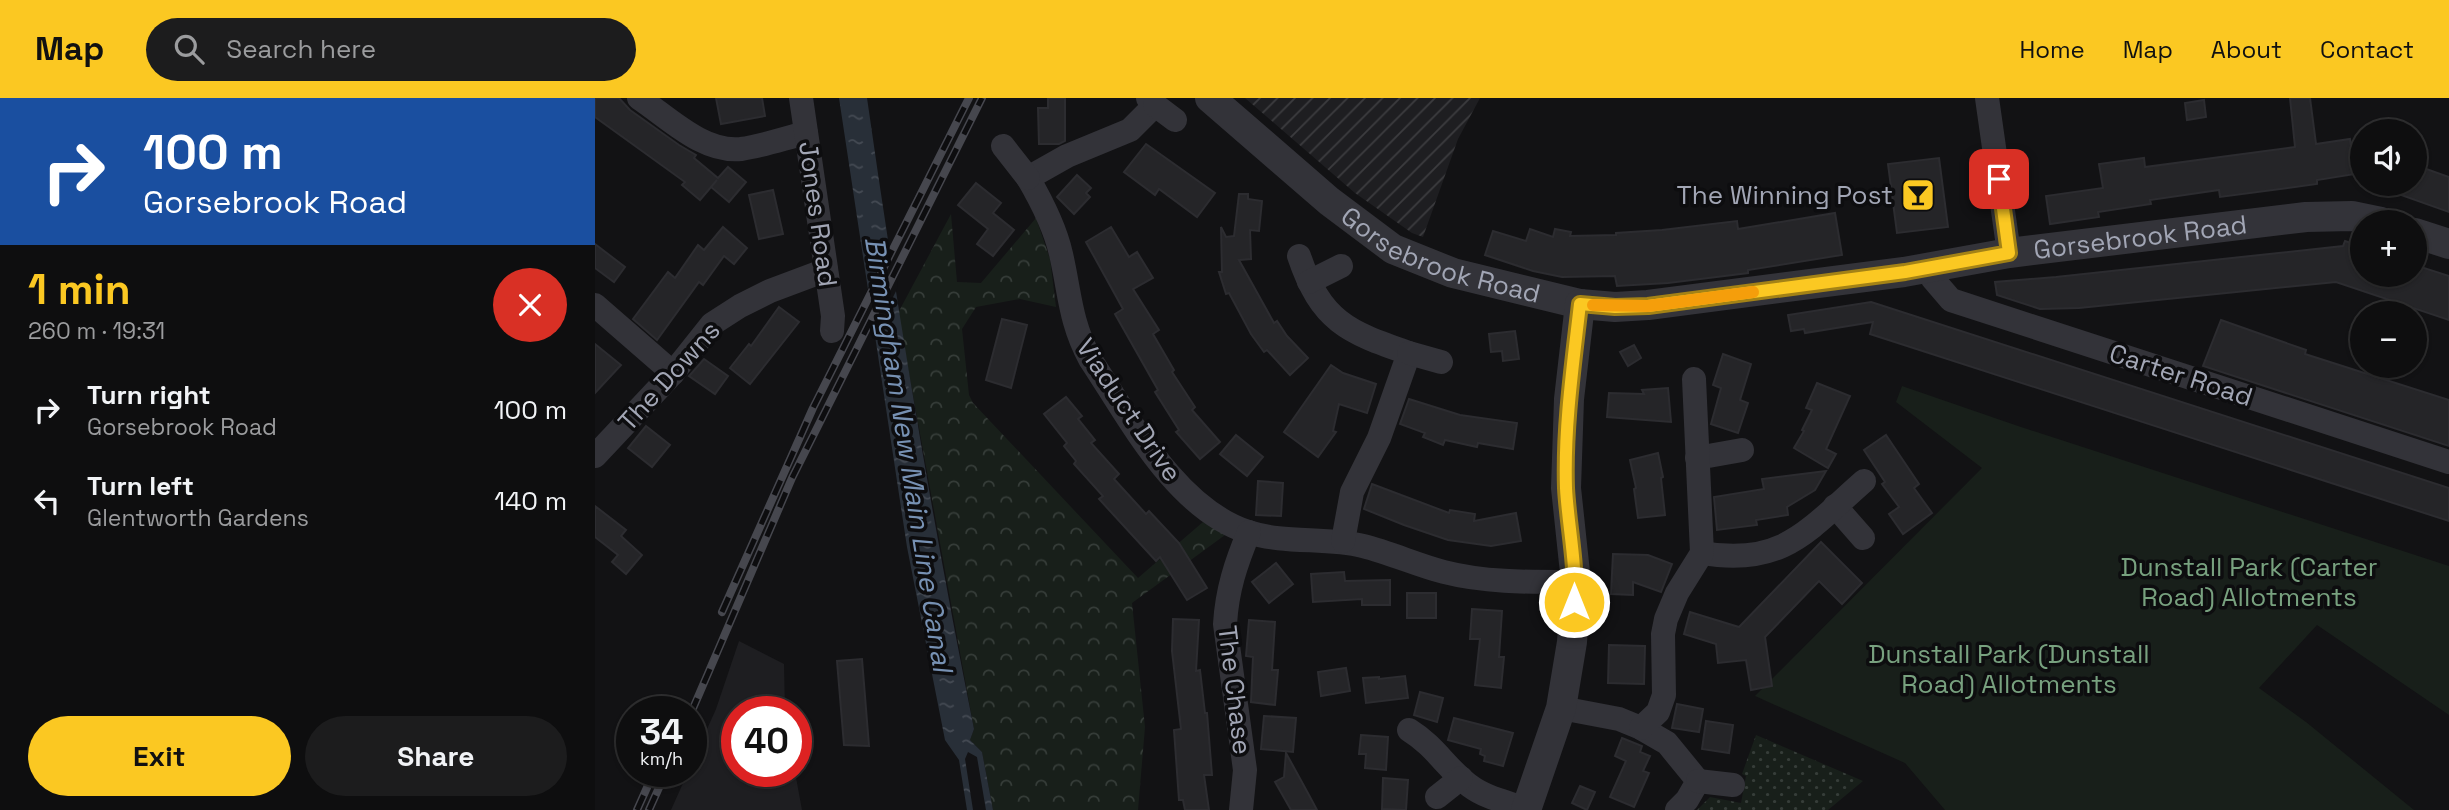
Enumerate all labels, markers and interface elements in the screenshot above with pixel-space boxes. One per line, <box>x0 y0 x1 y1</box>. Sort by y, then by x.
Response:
search box <box>146 18 636 81</box>
text: Map <box>35 28 104 70</box>
icon: search <box>170 30 208 68</box>
text: Search here <box>226 32 376 66</box>
text: Home <box>2019 34 2085 65</box>
text: Map <box>2123 34 2173 65</box>
text: About <box>2211 34 2282 65</box>
text: Contact <box>2320 34 2414 65</box>
map controls <box>2350 119 2427 378</box>
button: sound <box>2350 119 2427 196</box>
text: 100 m <box>143 121 283 183</box>
icon: right <box>28 126 119 217</box>
street label: Jones Road <box>791 139 845 289</box>
pin <box>1969 149 2029 209</box>
icon: arrive <box>1980 160 2018 198</box>
bar icon: The Winning Post <box>1899 176 1937 214</box>
place label: The Winning Post <box>1677 178 1893 212</box>
text: Gorsebrook Road <box>143 182 407 222</box>
street label: Gorsebrook Road <box>1334 199 1544 311</box>
street label: Gorsebrook Road <box>2032 207 2249 267</box>
button: + <box>2350 210 2427 287</box>
water label: Birmingham New Main Line Canal <box>857 234 962 677</box>
text: 1 min <box>28 263 131 316</box>
button: close <box>493 268 567 342</box>
button: − <box>2350 301 2427 378</box>
street label: The Downs <box>611 314 727 438</box>
text: 260 m · 19:31 <box>28 316 165 346</box>
street label: Viaduct Drive <box>1069 332 1189 488</box>
street label: Carter Road <box>2105 336 2257 414</box>
text: Turn right <box>87 378 211 412</box>
icon: right <box>28 391 66 429</box>
text: 100 m <box>494 393 567 427</box>
text: Gorsebrook Road <box>87 412 277 442</box>
text: Turn left <box>87 469 194 503</box>
icon: left <box>28 482 66 520</box>
text: 140 m <box>494 484 567 518</box>
text: Glentworth Gardens <box>87 503 309 533</box>
park label: Dunstall Park (Carter Road) Allotments <box>2120 550 2378 614</box>
position arrow <box>1537 565 1611 639</box>
street label: The Chase <box>1210 623 1260 757</box>
park label: Dunstall Park (Dunstall Road) Allotments <box>1868 637 2150 701</box>
speed limit sign: 40 <box>721 696 812 787</box>
text: 34 <box>640 710 683 754</box>
button: Exit <box>28 716 291 796</box>
button: Share <box>305 716 567 796</box>
text: km/h <box>640 747 683 770</box>

